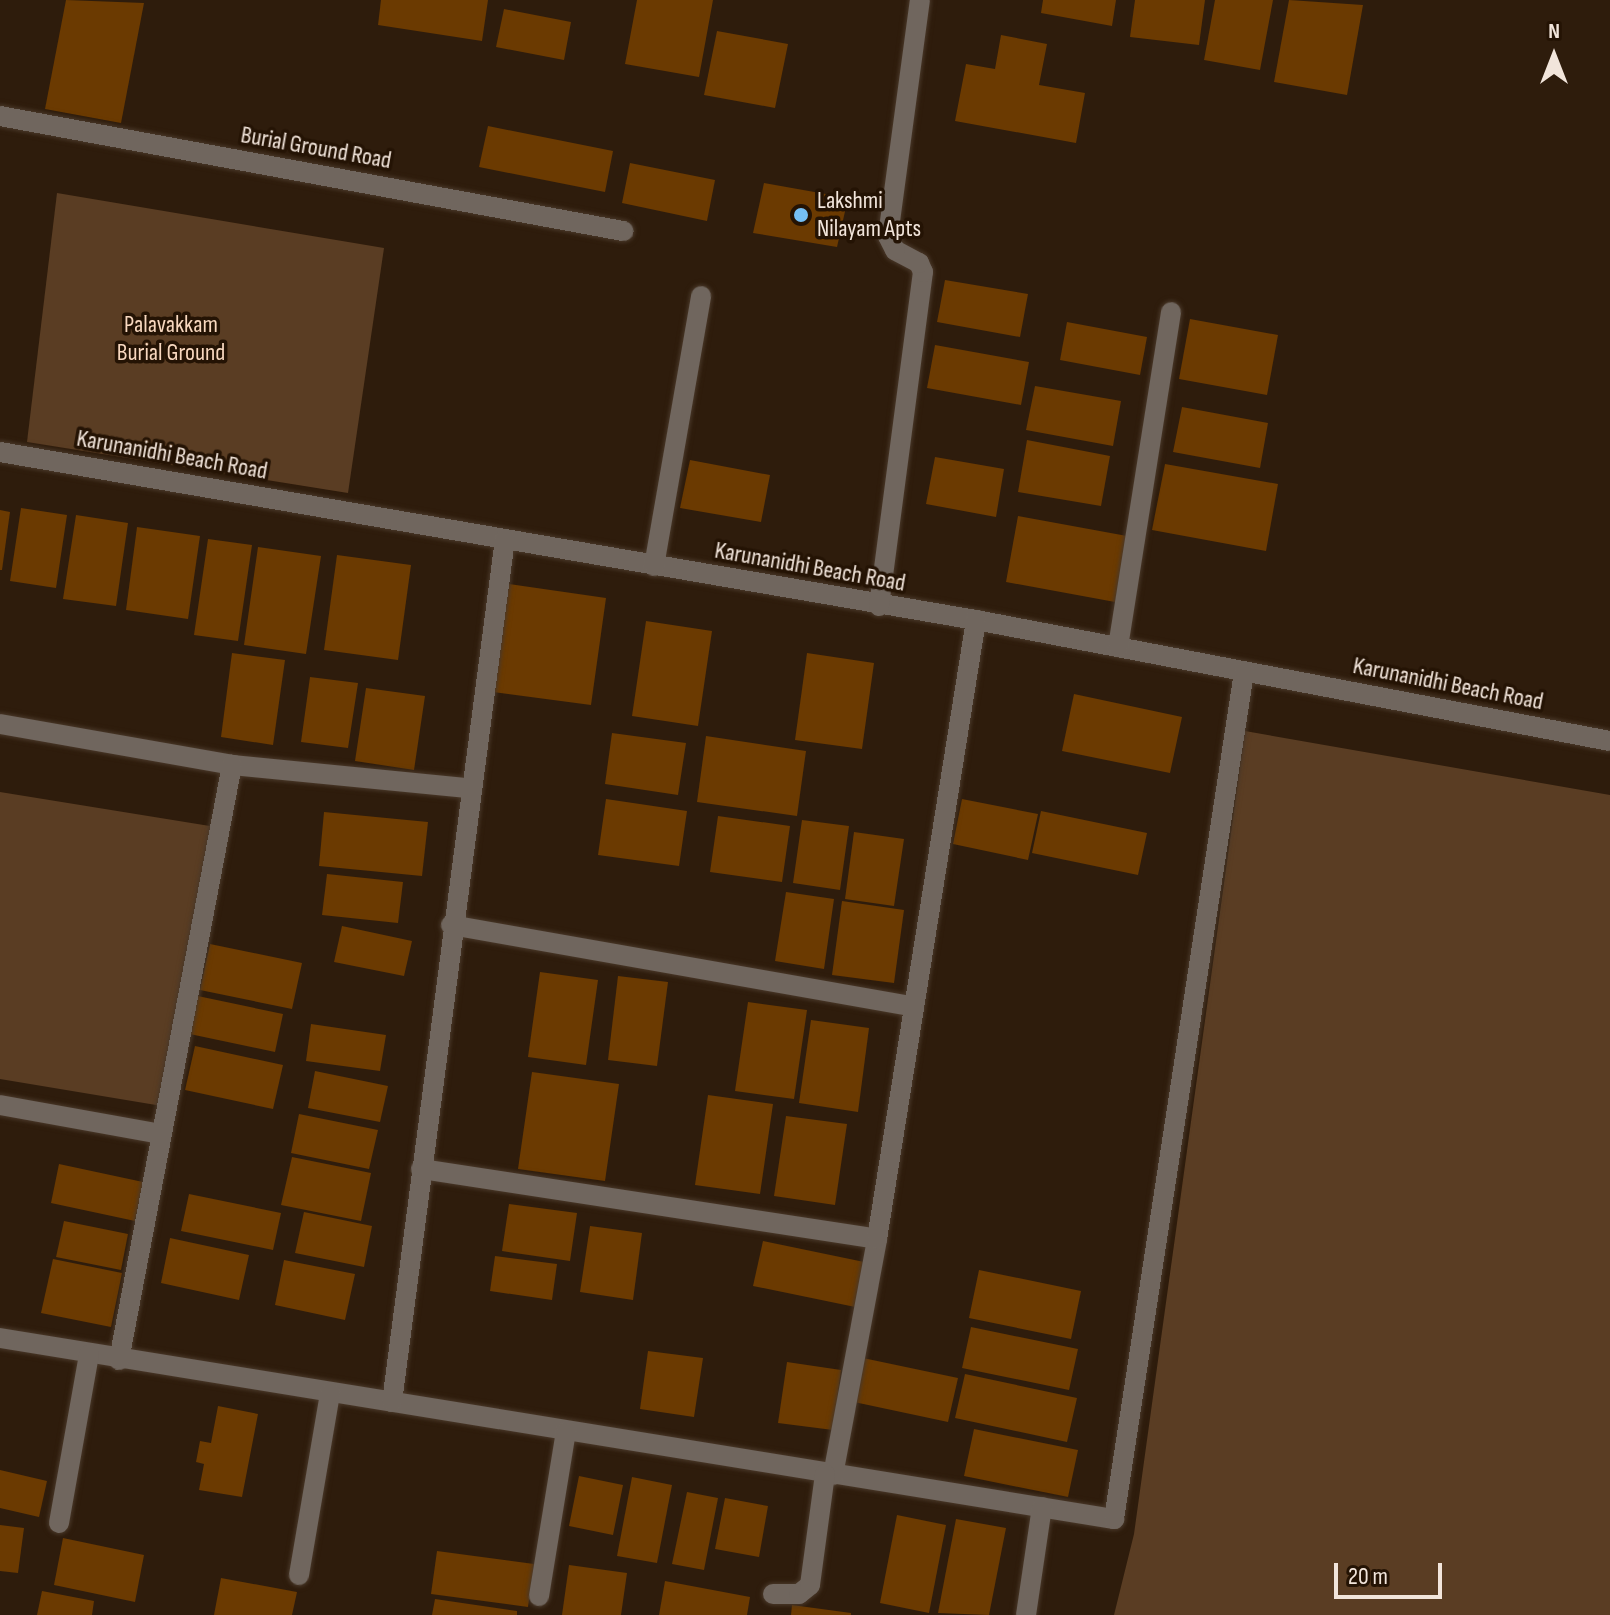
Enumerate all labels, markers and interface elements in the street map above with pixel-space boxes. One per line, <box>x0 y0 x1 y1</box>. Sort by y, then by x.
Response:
north arrow <box>1514 16 1594 96</box>
text: N <box>1548 18 1560 45</box>
street label: Burial Ground Road <box>239 121 393 175</box>
place label: Lakshmi Nilayam Apts <box>817 187 921 243</box>
marker: Lakshmi Nilayam Apts <box>792 206 810 224</box>
park label: Palavakkam Burial Ground <box>117 311 225 367</box>
street label: Karunanidhi Beach Road <box>74 424 270 486</box>
street label: Karunanidhi Beach Road <box>712 536 908 598</box>
street label: Karunanidhi Beach Road <box>1351 651 1545 717</box>
scale bar <box>1338 1547 1446 1597</box>
text: 20 m <box>1348 1562 1388 1591</box>

